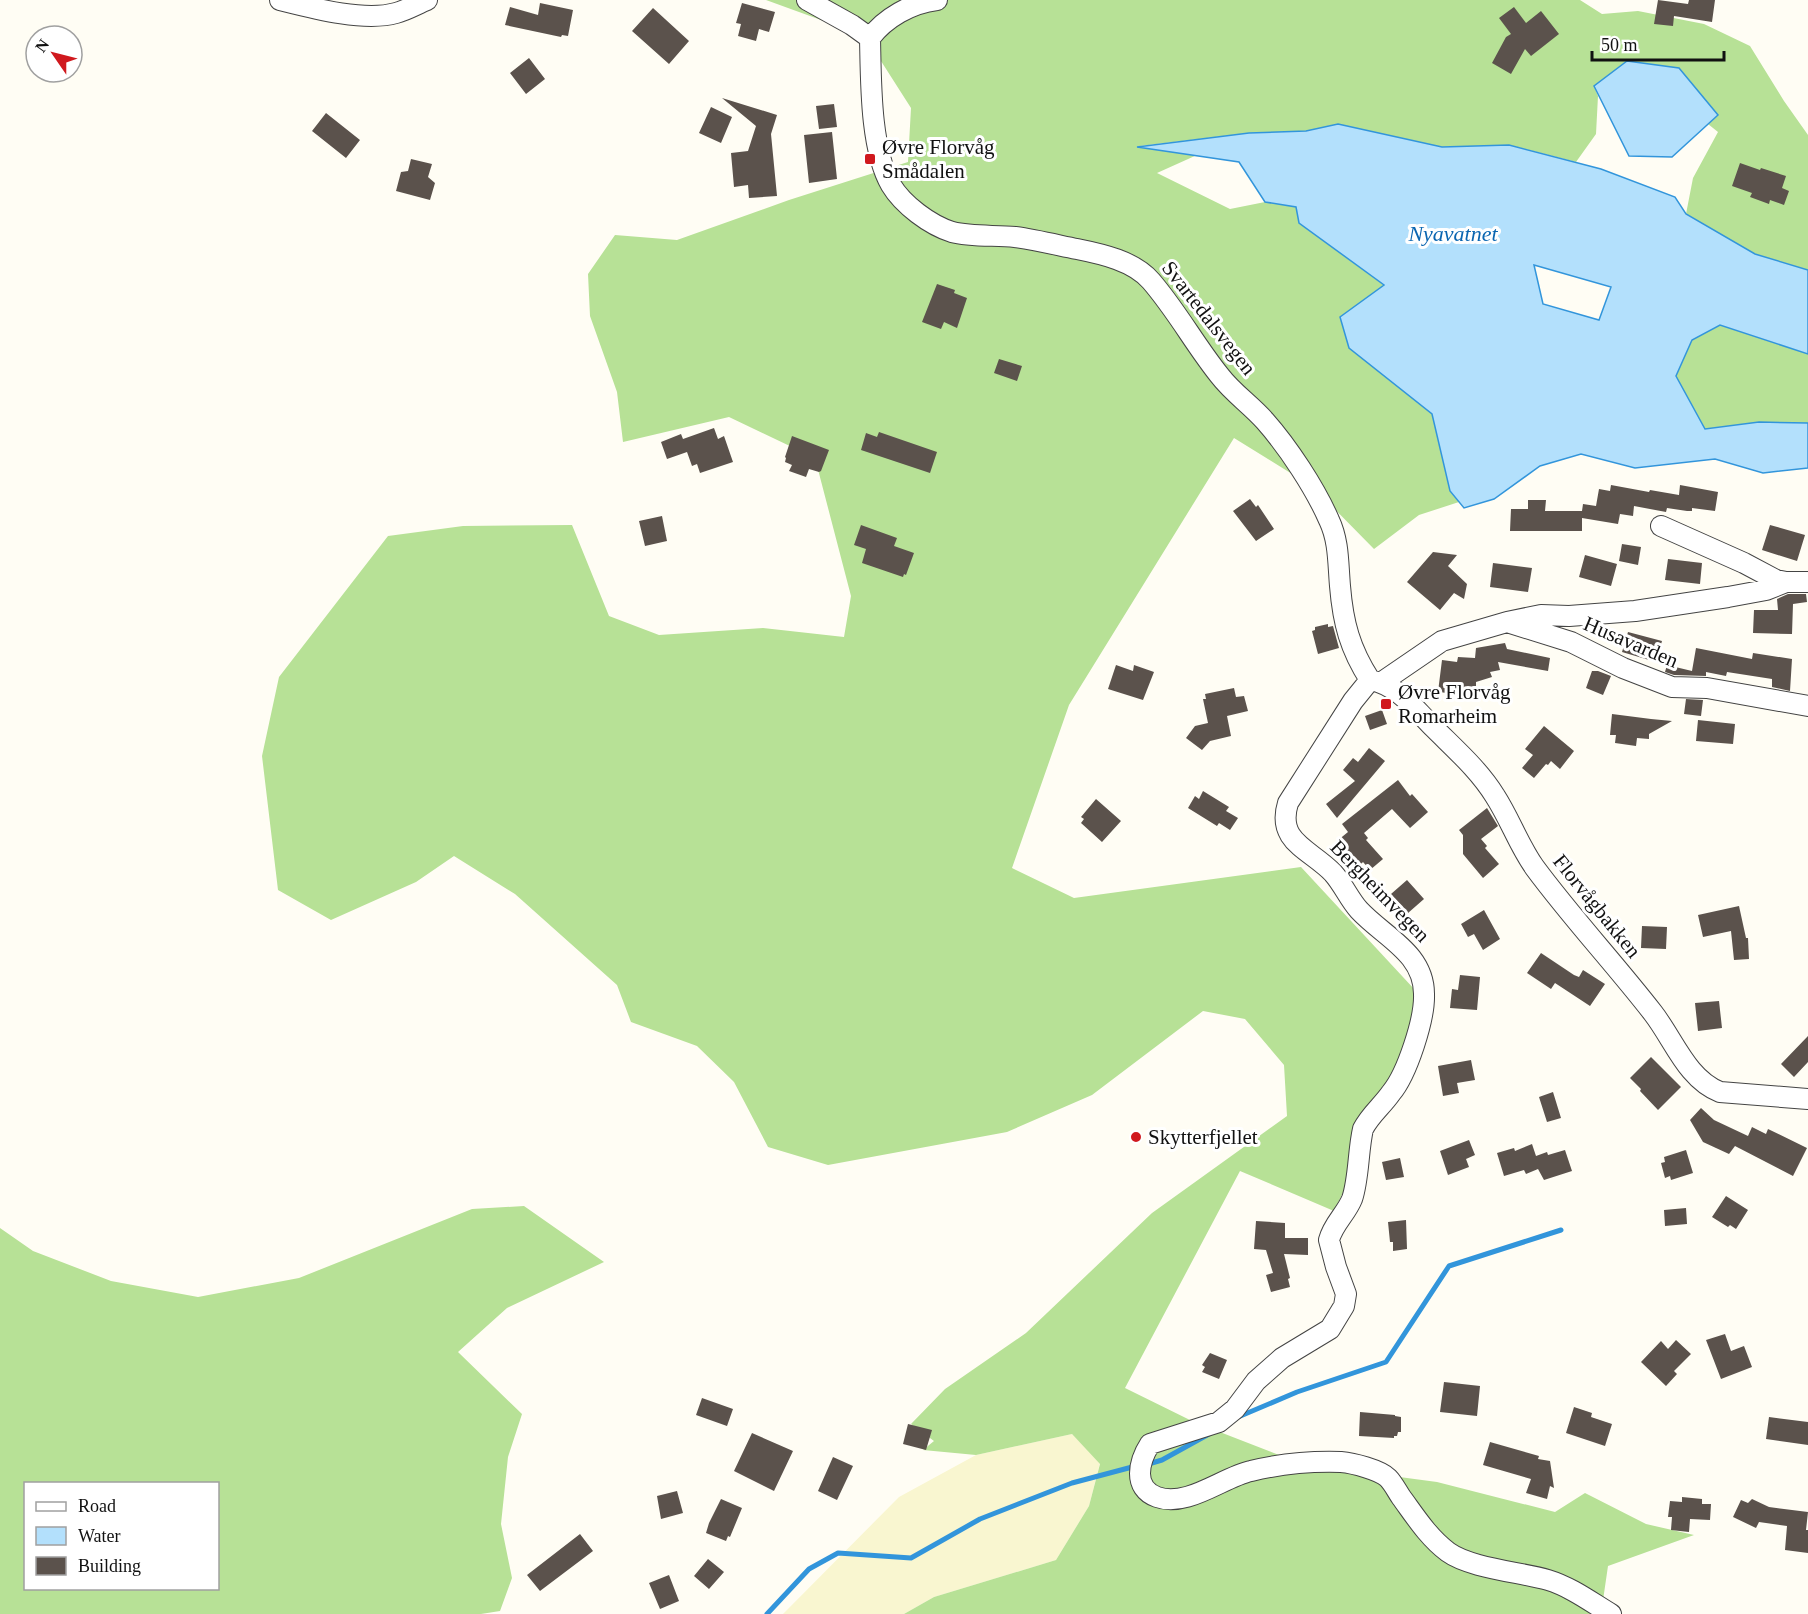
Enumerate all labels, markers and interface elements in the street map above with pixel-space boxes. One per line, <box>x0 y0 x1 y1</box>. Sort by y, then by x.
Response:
north arrow <box>24 24 84 84</box>
scale bar <box>1592 24 1724 62</box>
text: 50 m <box>1601 35 1638 55</box>
text: N <box>32 36 53 55</box>
place label: Øvre Florvåg Smådalen <box>882 135 995 183</box>
marker: Øvre Florvåg Smådalen <box>863 152 877 166</box>
water label: Nyavatnet <box>1407 221 1498 246</box>
street label: Svartedalsvegen <box>1157 256 1261 380</box>
street label: Husavarden <box>1580 611 1682 673</box>
place label: Øvre Florvåg Romarheim <box>1398 680 1511 728</box>
marker: Øvre Florvåg Romarheim <box>1379 697 1393 711</box>
street label: Bergheimvegen <box>1325 835 1435 947</box>
street label: Florvågbakken <box>1548 849 1646 963</box>
place label: Skytterfjellet <box>1148 1125 1258 1149</box>
marker: Skytterfjellet <box>1129 1130 1143 1144</box>
legend <box>24 1482 219 1590</box>
text: Road <box>78 1496 116 1516</box>
text: Water <box>78 1526 121 1546</box>
text: Building <box>78 1556 141 1576</box>

